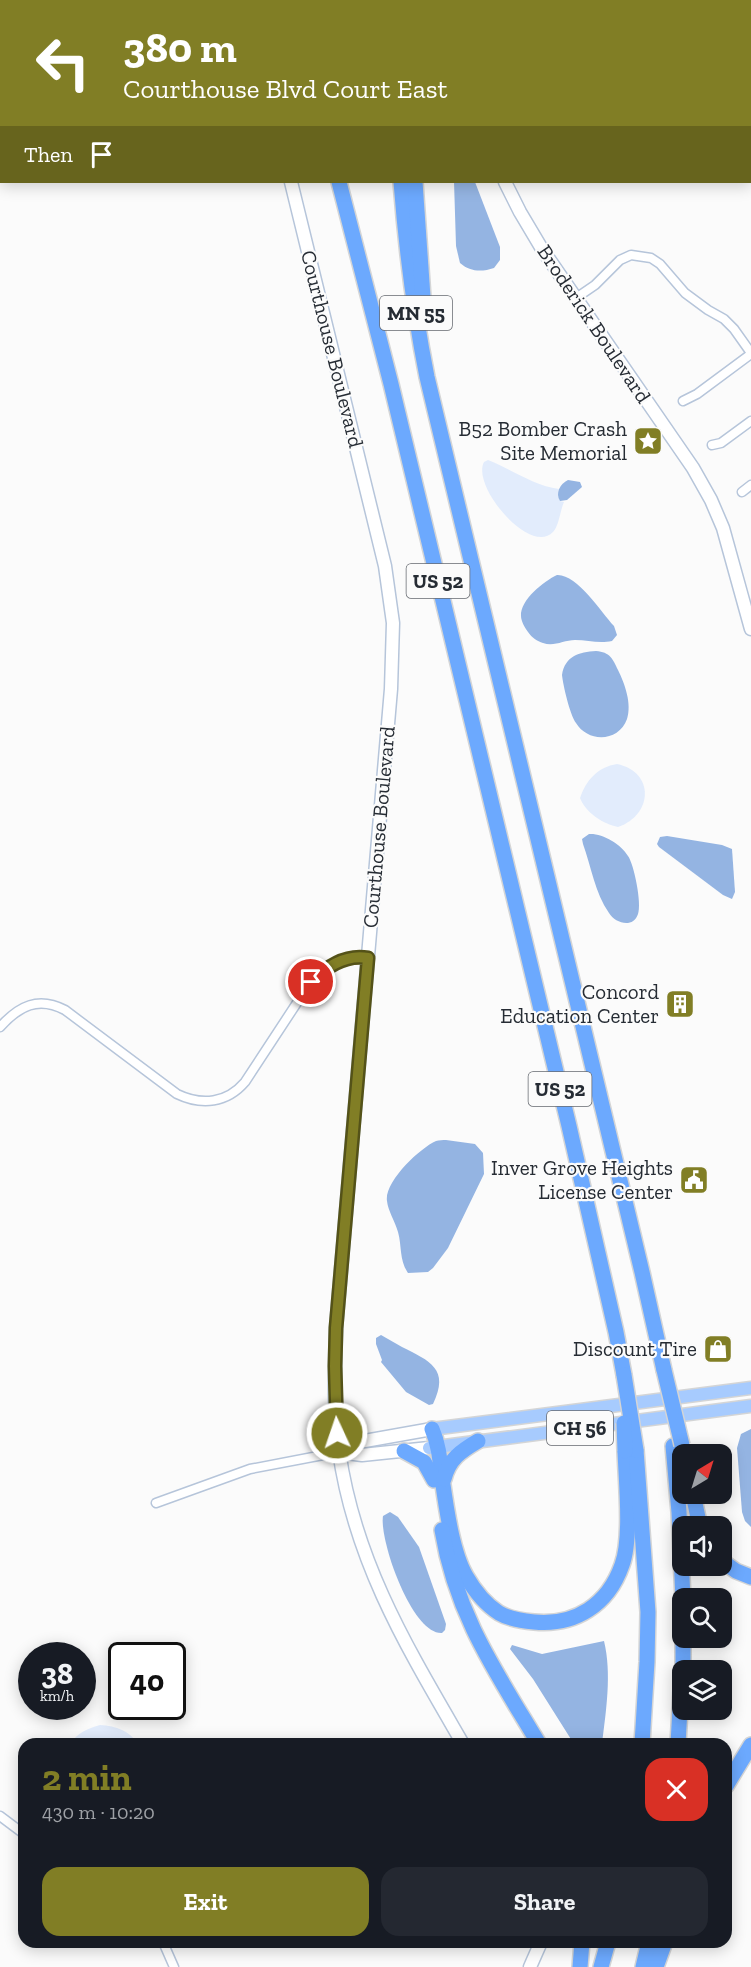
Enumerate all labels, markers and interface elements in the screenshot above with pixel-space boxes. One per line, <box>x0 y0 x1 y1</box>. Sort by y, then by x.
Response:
text: 380 m <box>123 22 237 73</box>
icon: left <box>24 24 102 102</box>
text: Courthouse Blvd Court East <box>123 73 448 105</box>
icon: arrive <box>85 138 118 171</box>
text: Then <box>24 141 73 168</box>
street label: Broderick Boulevard <box>532 240 657 408</box>
street label: Courthouse Boulevard <box>296 248 369 451</box>
road number: MN 55 <box>380 296 452 330</box>
place label: B52 Bomber Crash Site Memorial <box>459 416 627 465</box>
place icon: B52 Bomber Crash Site Memorial <box>632 425 664 457</box>
road number: US 52 <box>406 564 470 598</box>
street label: Courthouse Boulevard <box>357 725 400 929</box>
pin <box>285 956 336 1007</box>
icon: arrive <box>294 965 327 998</box>
place label: Concord Education Center <box>500 979 659 1028</box>
building icon: Concord Education Center <box>664 988 696 1020</box>
road number: US 52 <box>528 1072 592 1106</box>
place label: Inver Grove Heights License Center <box>491 1155 673 1204</box>
public building icon: Inver Grove Heights License Center <box>678 1164 710 1196</box>
shop icon: Discount Tire <box>702 1333 734 1365</box>
place label: Discount Tire <box>573 1336 697 1361</box>
position arrow <box>305 1401 369 1465</box>
road number: CH 56 <box>547 1411 613 1445</box>
north arrow <box>672 1444 732 1504</box>
map controls <box>672 1444 732 1720</box>
button: sound <box>672 1516 732 1576</box>
button: search <box>672 1588 732 1648</box>
speed limit sign: 40 <box>108 1642 186 1720</box>
text: 38 <box>41 1656 73 1692</box>
button: layers <box>672 1660 732 1720</box>
text: km/h <box>40 1687 74 1705</box>
text: 2 min <box>42 1756 132 1799</box>
button: close <box>645 1758 708 1821</box>
text: 430 m · 10:20 <box>42 1800 155 1824</box>
button: Exit <box>42 1867 369 1936</box>
button: Share <box>381 1867 708 1936</box>

